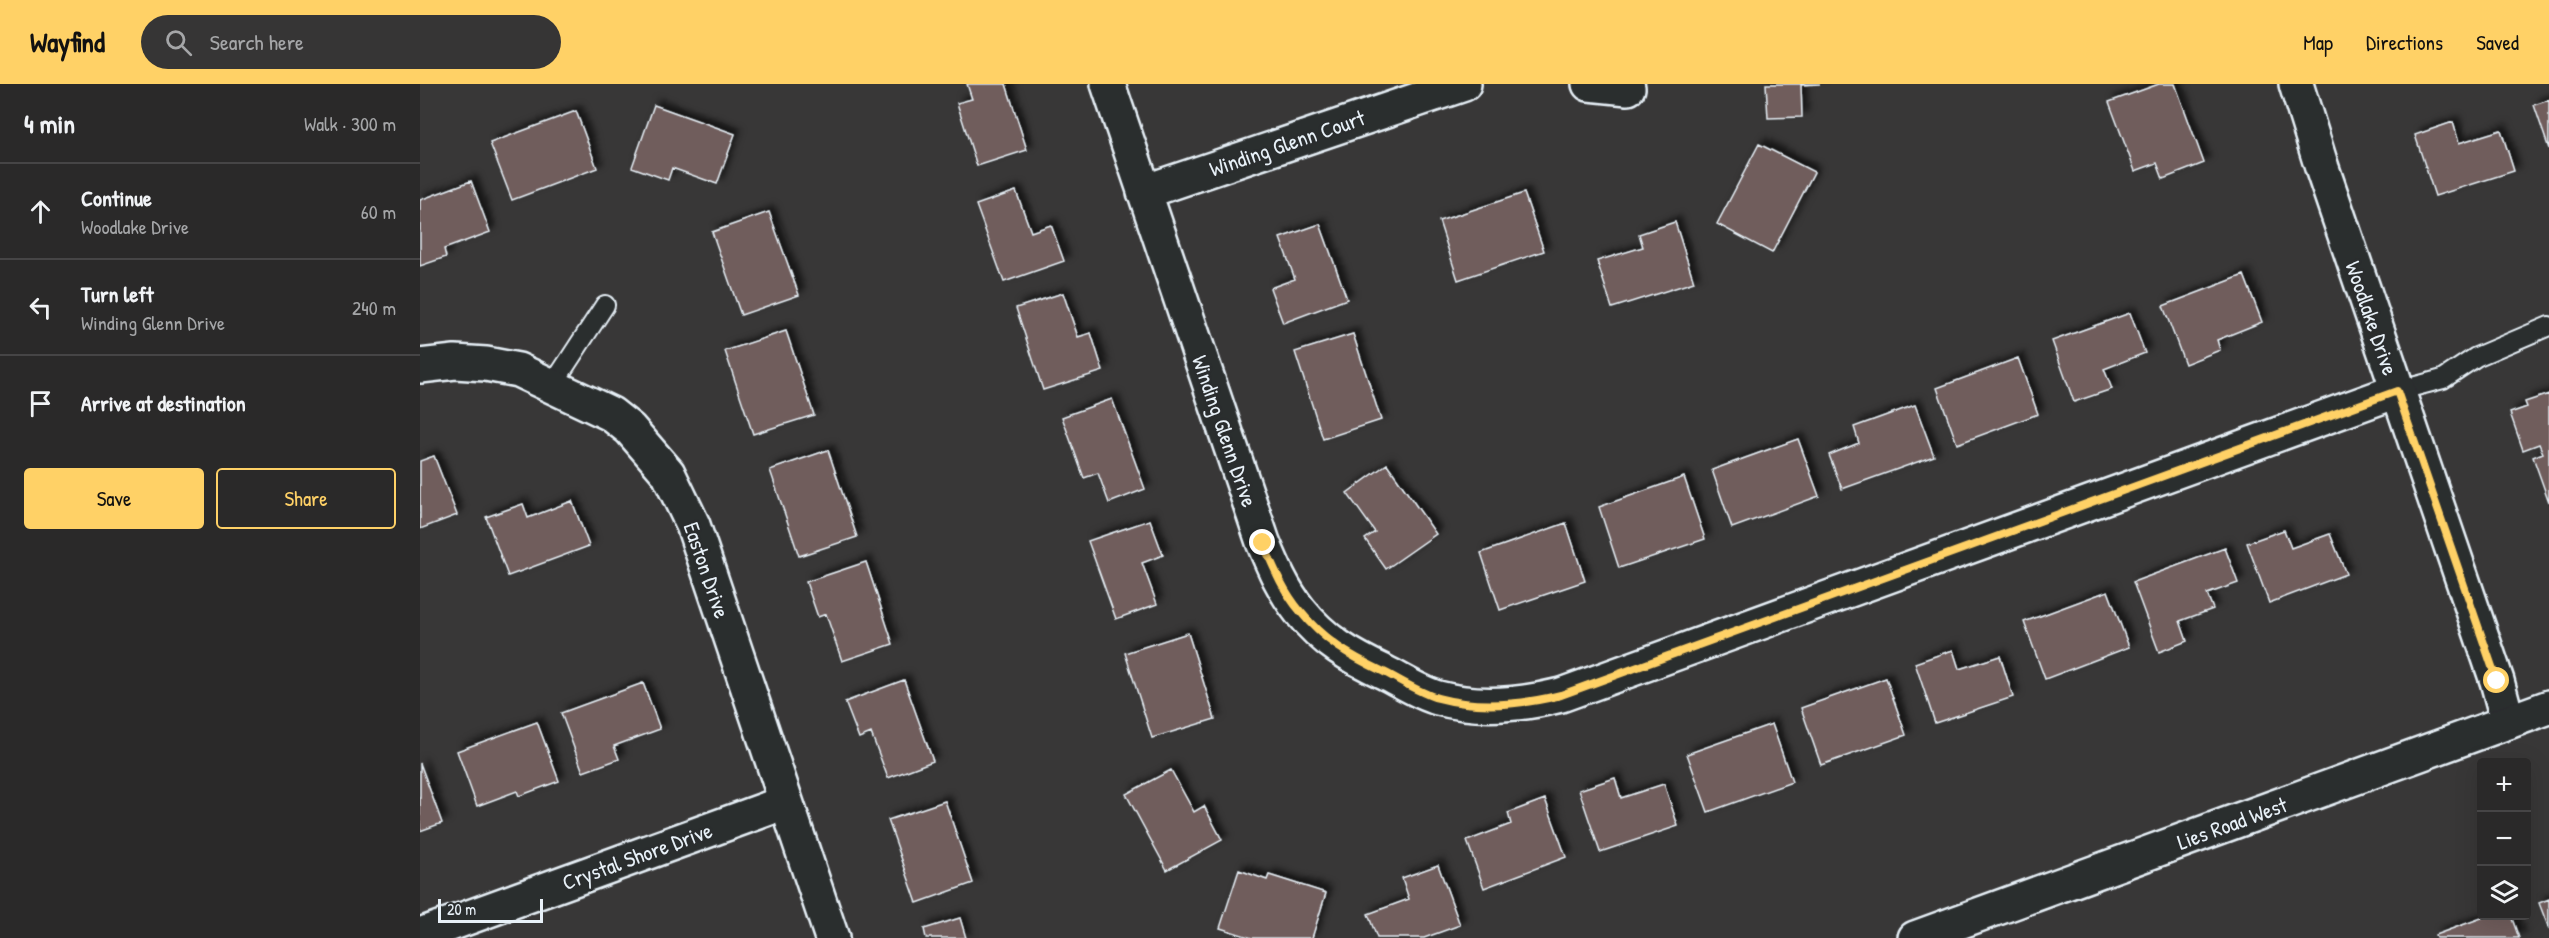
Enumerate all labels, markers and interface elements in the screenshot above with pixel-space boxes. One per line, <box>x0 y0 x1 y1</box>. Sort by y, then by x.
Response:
search box <box>141 15 561 69</box>
text: Wayfind <box>30 23 105 61</box>
icon: search <box>162 26 195 59</box>
text: Search here <box>210 27 304 57</box>
text: Map <box>2303 28 2333 57</box>
text: Directions <box>2366 28 2443 57</box>
text: Saved <box>2476 28 2519 57</box>
street label: Winding Glenn Court <box>1205 102 1369 184</box>
text: 4 min <box>24 106 75 141</box>
text: Walk · 300 m <box>304 110 396 137</box>
text: Continue <box>81 183 152 213</box>
icon: ahead <box>24 195 57 228</box>
text: 60 m <box>361 198 396 225</box>
text: Woodlake Drive <box>81 213 189 240</box>
street label: Woodlake Drive <box>2338 257 2406 379</box>
text: Turn left <box>81 279 154 309</box>
icon: left <box>24 291 57 324</box>
text: 240 m <box>352 294 396 321</box>
text: Winding Glenn Drive <box>81 309 225 336</box>
street label: Winding Glenn Drive <box>1185 351 1265 511</box>
icon: arrive <box>24 387 57 420</box>
text: Arrive at destination <box>81 388 246 418</box>
button: Save <box>24 468 204 529</box>
button: Share <box>216 468 396 529</box>
street label: Easton Drive <box>677 518 737 622</box>
route end <box>1249 529 1275 555</box>
route start <box>2483 667 2509 693</box>
map controls <box>2477 758 2531 920</box>
button: + <box>2477 758 2531 812</box>
street label: Lies Road West <box>2173 789 2291 857</box>
button: − <box>2477 812 2531 866</box>
street label: Crystal Shore Drive <box>558 815 716 897</box>
button: layers <box>2477 866 2531 920</box>
scale bar <box>438 896 543 924</box>
text: 20 m <box>447 898 476 920</box>

